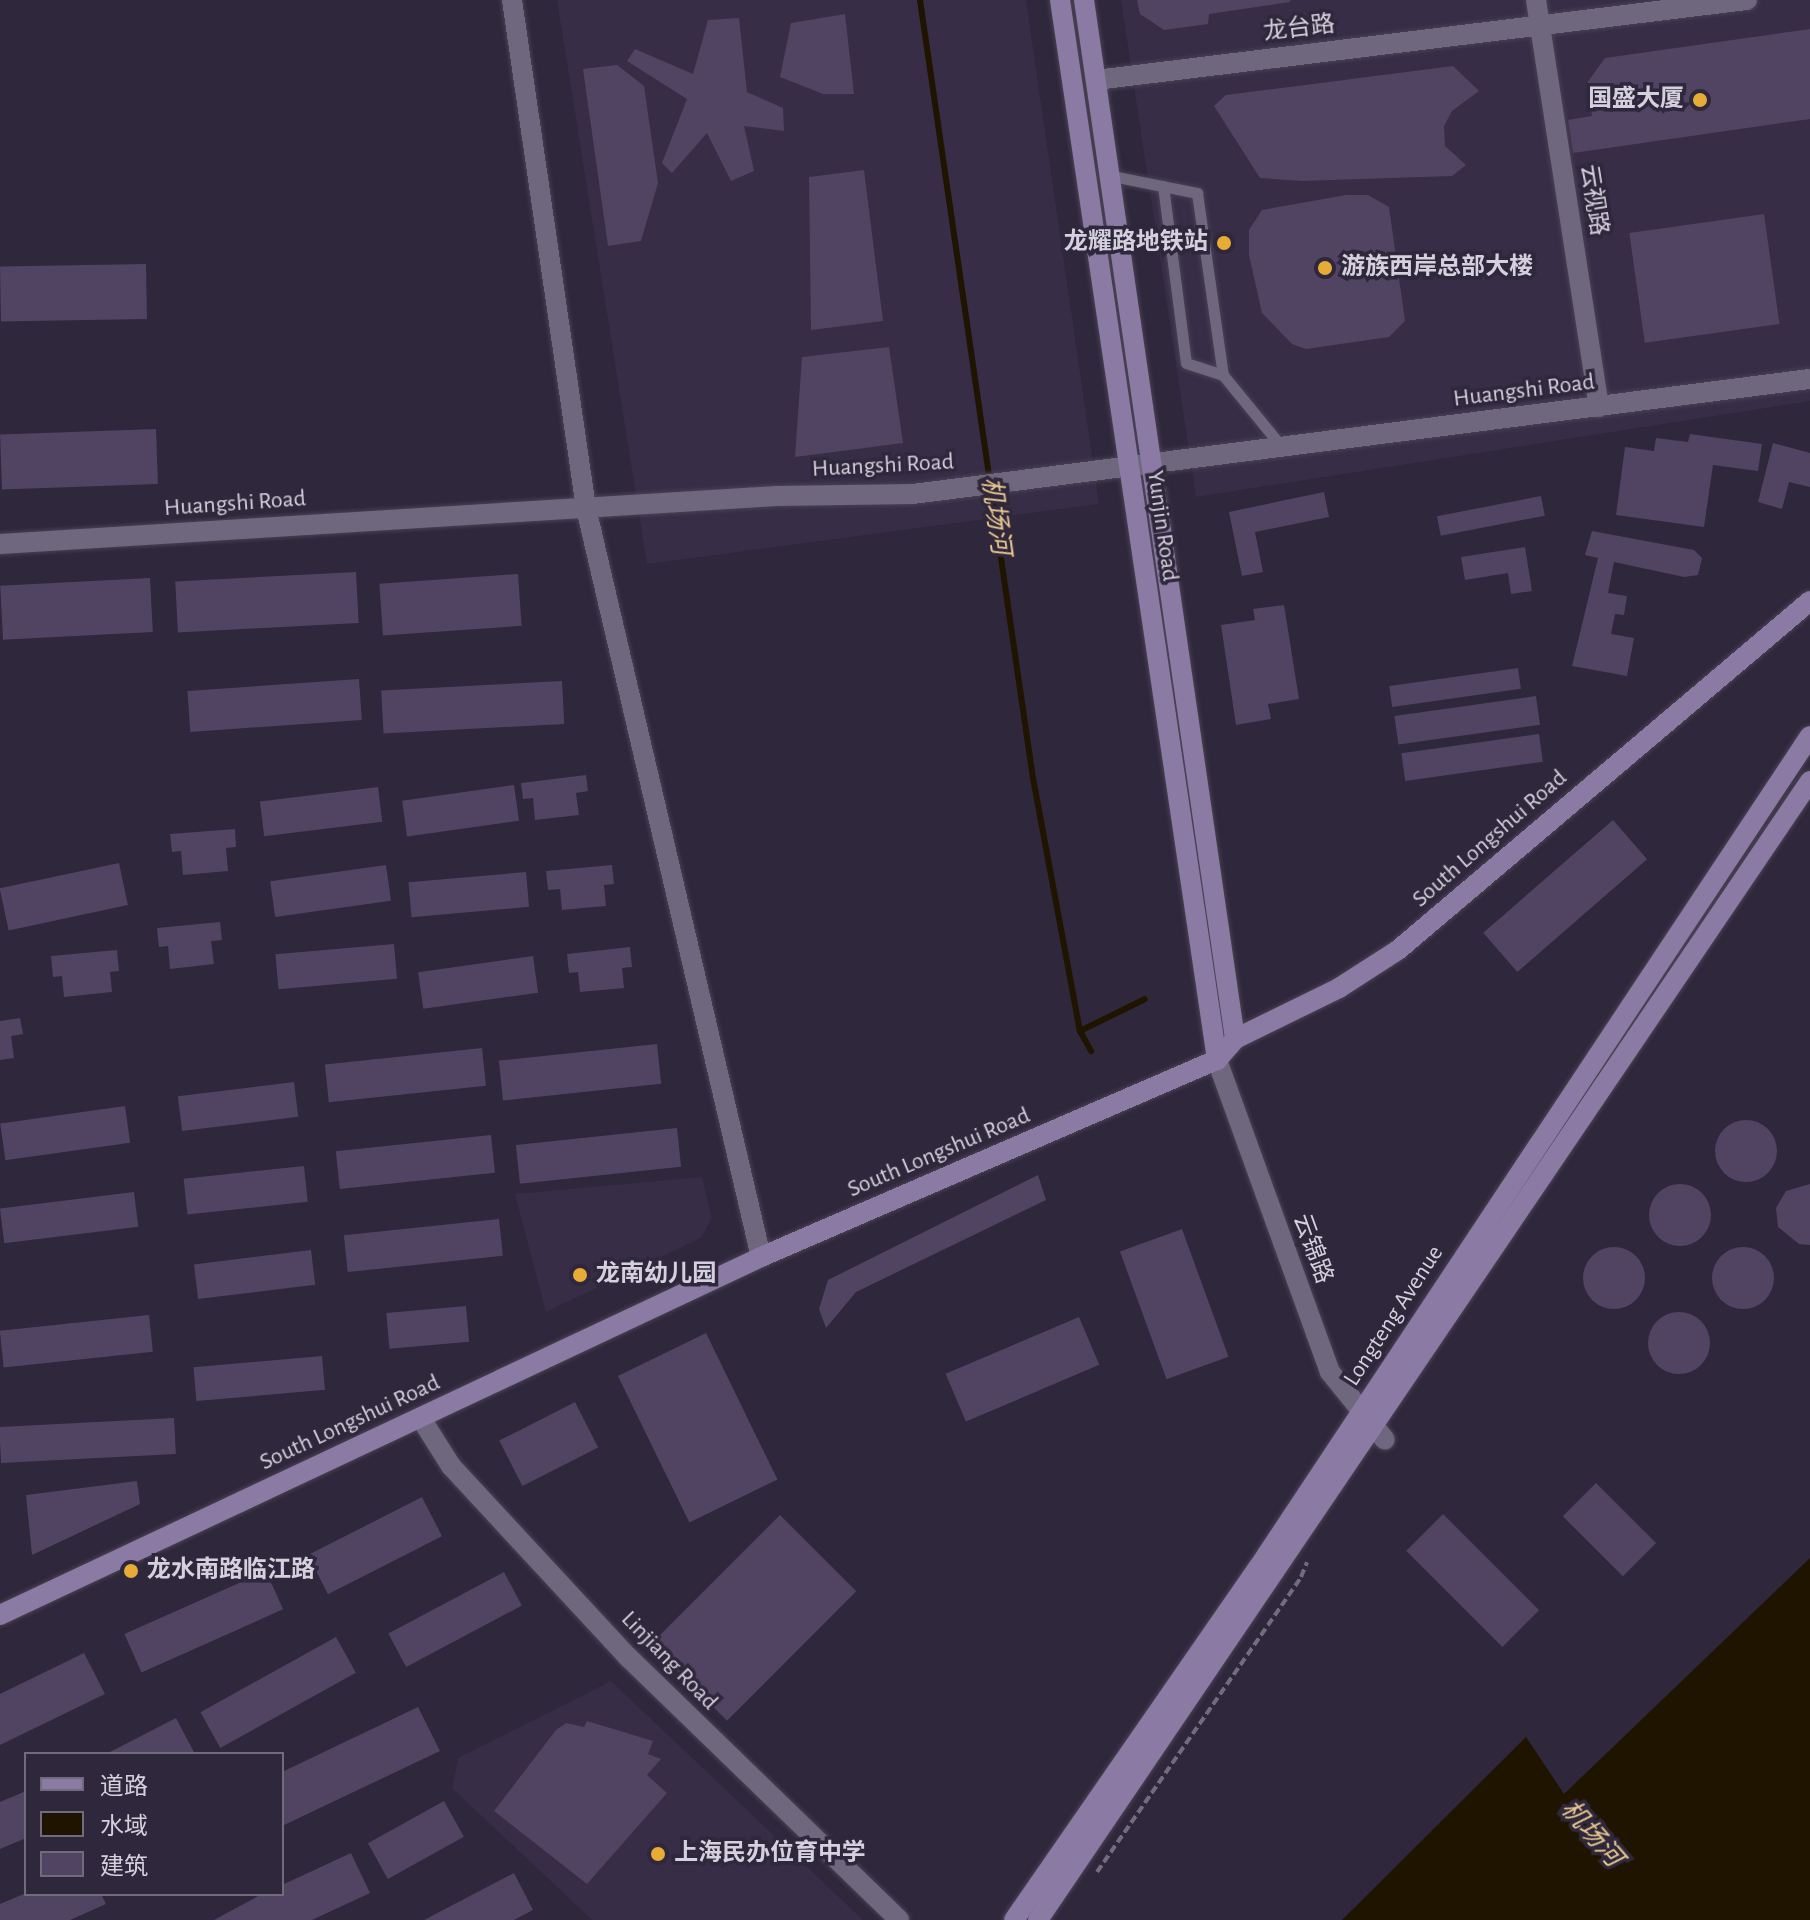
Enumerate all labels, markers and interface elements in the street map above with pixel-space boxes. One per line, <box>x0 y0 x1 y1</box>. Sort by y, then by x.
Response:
street label: 龙台路 <box>1262 10 1336 48</box>
place label: 国盛大厦 <box>1588 86 1684 114</box>
marker: 国盛大厦 <box>1691 91 1709 109</box>
street label: 云视路 <box>1573 162 1613 238</box>
place label: 龙耀路地铁站 <box>1064 229 1208 257</box>
marker: 龙耀路地铁站 <box>1215 234 1233 252</box>
place label: 游族西岸总部大楼 <box>1341 254 1533 282</box>
marker: 游族西岸总部大楼 <box>1316 259 1334 277</box>
street label: Huangshi Road <box>1452 368 1596 414</box>
street label: Huangshi Road <box>811 448 955 484</box>
street label: Yunjin Road <box>1140 469 1184 583</box>
water label: 机场河 <box>974 475 1016 557</box>
street label: Huangshi Road <box>163 485 307 523</box>
street label: South Longshui Road <box>1407 764 1573 914</box>
street label: South Longshui Road <box>843 1102 1035 1204</box>
street label: 云锦路 <box>1286 1210 1338 1288</box>
street label: Longteng Avenue <box>1338 1240 1450 1392</box>
place label: 龙南幼儿园 <box>596 1261 716 1289</box>
marker: 龙南幼儿园 <box>571 1266 589 1284</box>
street label: South Longshui Road <box>255 1369 445 1477</box>
place label: 龙水南路临江路 <box>147 1557 315 1585</box>
marker: 龙水南路临江路 <box>122 1562 140 1580</box>
street label: Linjiang Road <box>615 1605 723 1717</box>
legend <box>24 1752 284 1896</box>
text: 道路 <box>100 1775 148 1799</box>
water label: 机场河 <box>1554 1794 1628 1874</box>
text: 水域 <box>100 1815 148 1839</box>
place label: 上海民办位育中学 <box>674 1840 866 1868</box>
marker: 上海民办位育中学 <box>649 1845 667 1863</box>
text: 建筑 <box>100 1855 148 1879</box>

